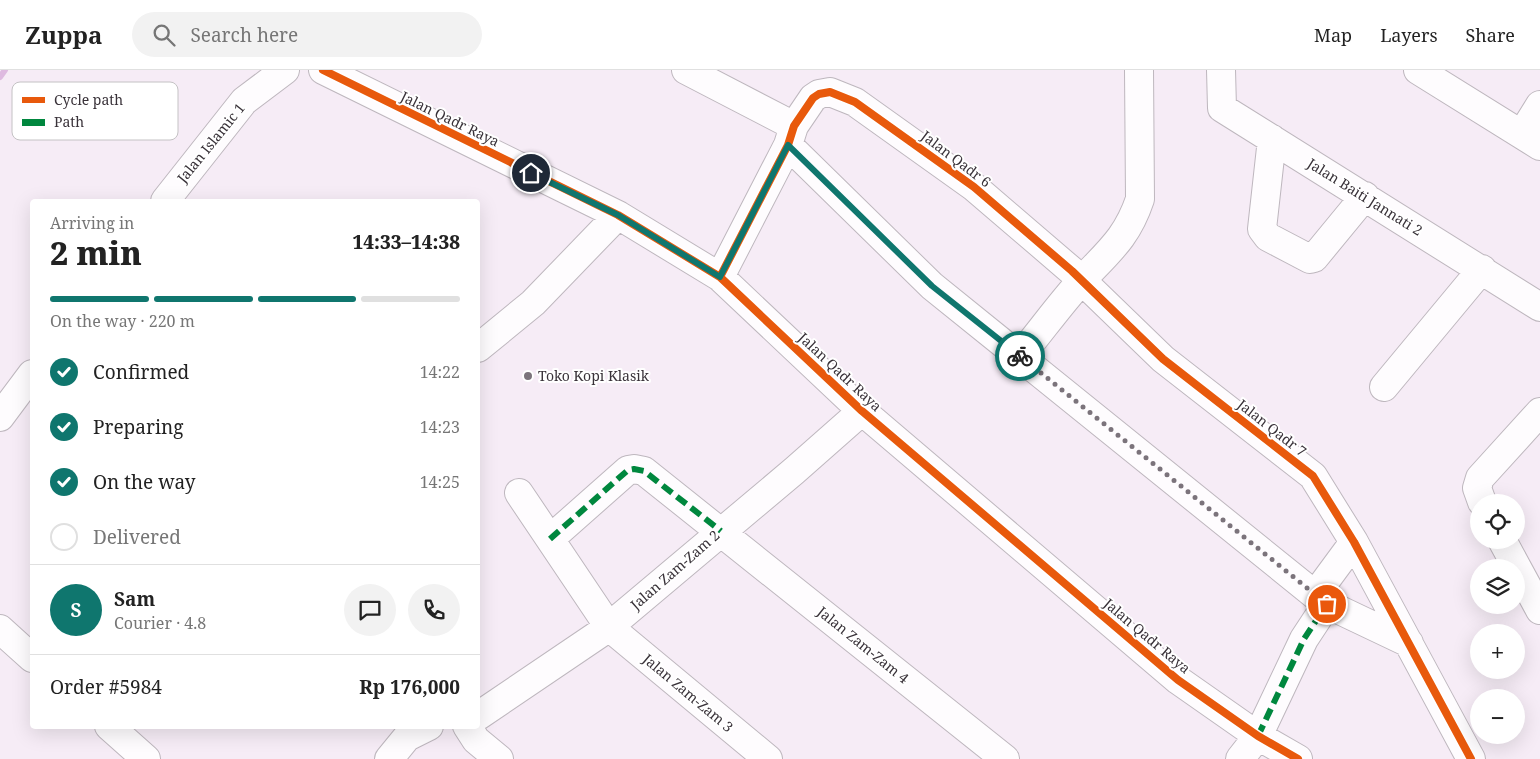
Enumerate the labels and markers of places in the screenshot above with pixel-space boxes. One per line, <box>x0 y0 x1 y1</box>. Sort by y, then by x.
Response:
pin <box>510 152 552 194</box>
place label: Toko Kopi Klasik <box>538 366 650 385</box>
marker: Toko Kopi Klasik <box>522 370 534 382</box>
pin <box>1306 583 1348 625</box>

